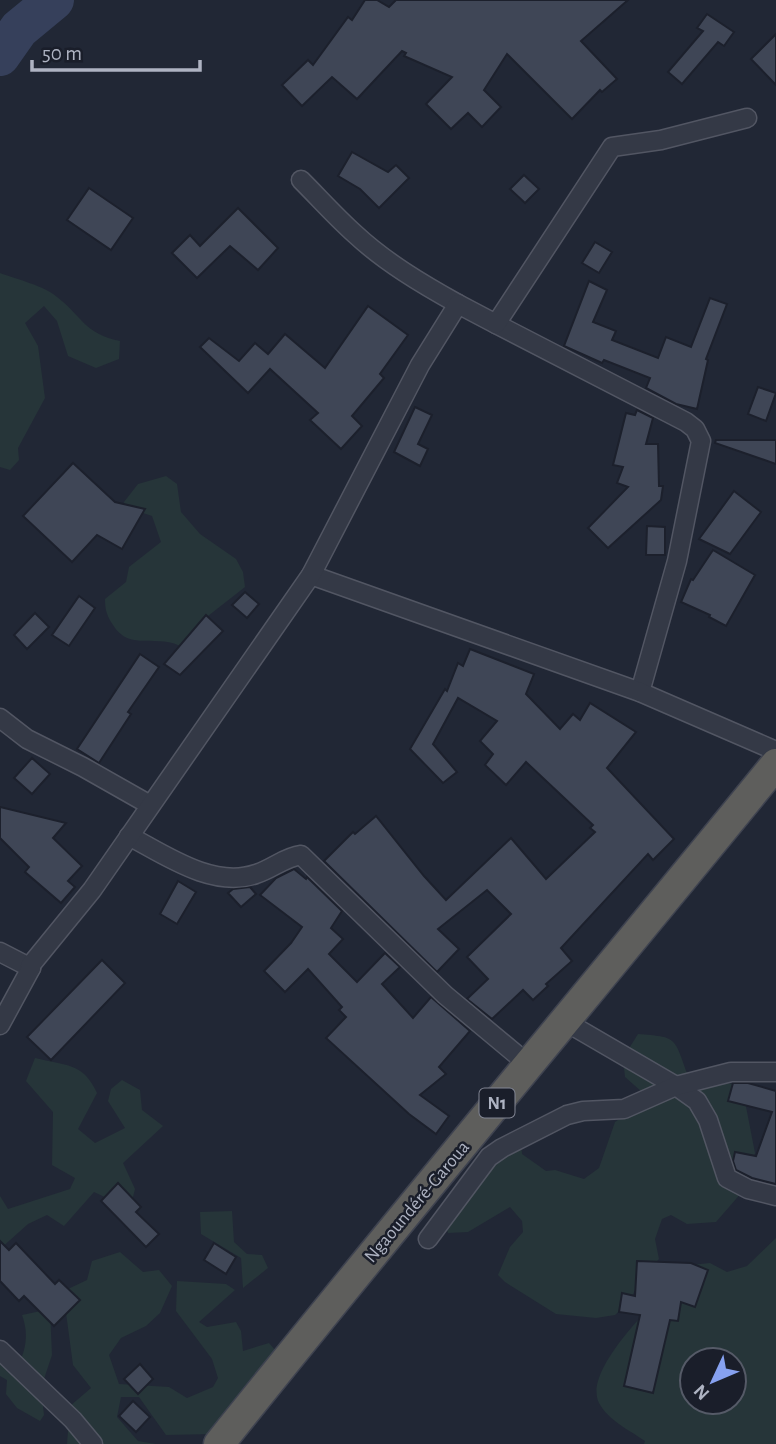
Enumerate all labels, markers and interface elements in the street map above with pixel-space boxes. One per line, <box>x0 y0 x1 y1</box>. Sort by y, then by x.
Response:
scale bar <box>32 28 200 72</box>
text: 50 m <box>42 43 82 64</box>
road number: N1 <box>480 1088 514 1118</box>
street label: Ngaoundéré-Garoua <box>361 1138 473 1266</box>
north arrow <box>678 1346 748 1416</box>
text: N <box>690 1380 713 1403</box>

